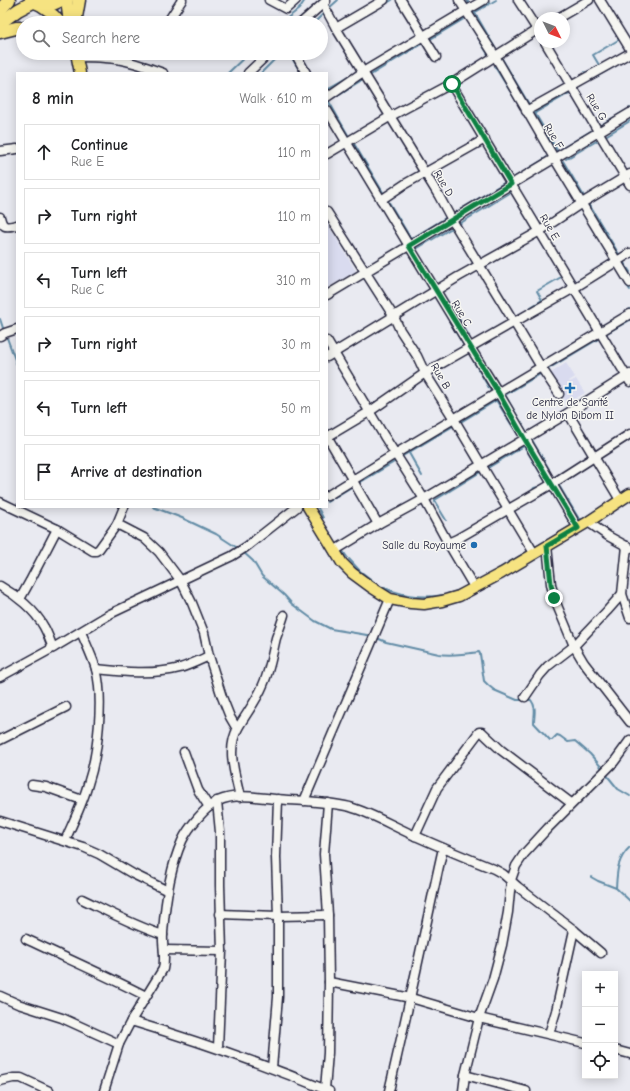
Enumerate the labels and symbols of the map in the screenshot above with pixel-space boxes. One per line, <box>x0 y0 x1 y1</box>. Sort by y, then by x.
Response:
north arrow <box>534 12 570 48</box>
route start <box>443 75 461 93</box>
street label: Rue G <box>583 91 610 123</box>
street label: Rue F <box>541 121 567 152</box>
street label: Rue D <box>431 168 456 199</box>
street label: Rue E <box>537 212 563 243</box>
street label: Rue C <box>449 298 475 329</box>
street label: Rue B <box>428 361 453 392</box>
marker: Centre de Santé de Nylon Dibom II <box>564 382 576 394</box>
place label: Centre de Santé de Nylon Dibom II <box>526 396 614 422</box>
place label: Salle du Royaume <box>382 539 466 552</box>
marker: Salle du Royaume <box>469 540 479 550</box>
route end <box>545 589 563 607</box>

